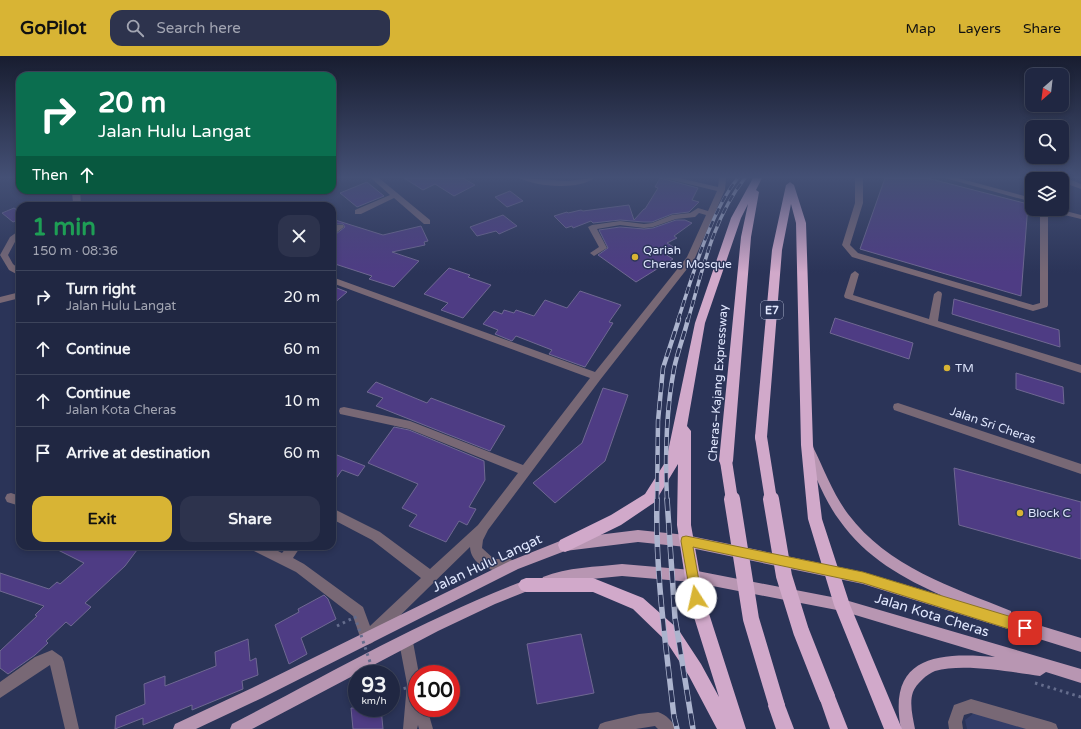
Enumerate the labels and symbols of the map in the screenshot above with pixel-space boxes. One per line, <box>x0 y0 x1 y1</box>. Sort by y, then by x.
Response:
north arrow <box>1025 68 1069 112</box>
place label: Qariah Cheras Mosque <box>643 243 732 271</box>
marker: Qariah Cheras Mosque <box>630 252 640 262</box>
road number: E7 <box>761 301 783 319</box>
street label: Cheras–Kajang Expressway <box>706 304 731 462</box>
place label: TM <box>955 361 974 375</box>
marker: TM <box>942 363 952 373</box>
street label: Jalan Sri Cheras <box>948 404 1038 446</box>
place label: Block C <box>1028 506 1071 520</box>
marker: Block C <box>1015 508 1025 518</box>
street label: Jalan Hulu Langat <box>430 530 545 596</box>
position arrow <box>675 577 717 619</box>
street label: Jalan Kota Cheras <box>873 590 992 641</box>
pin <box>1008 611 1042 645</box>
speed limit sign: 100 <box>408 665 460 717</box>

